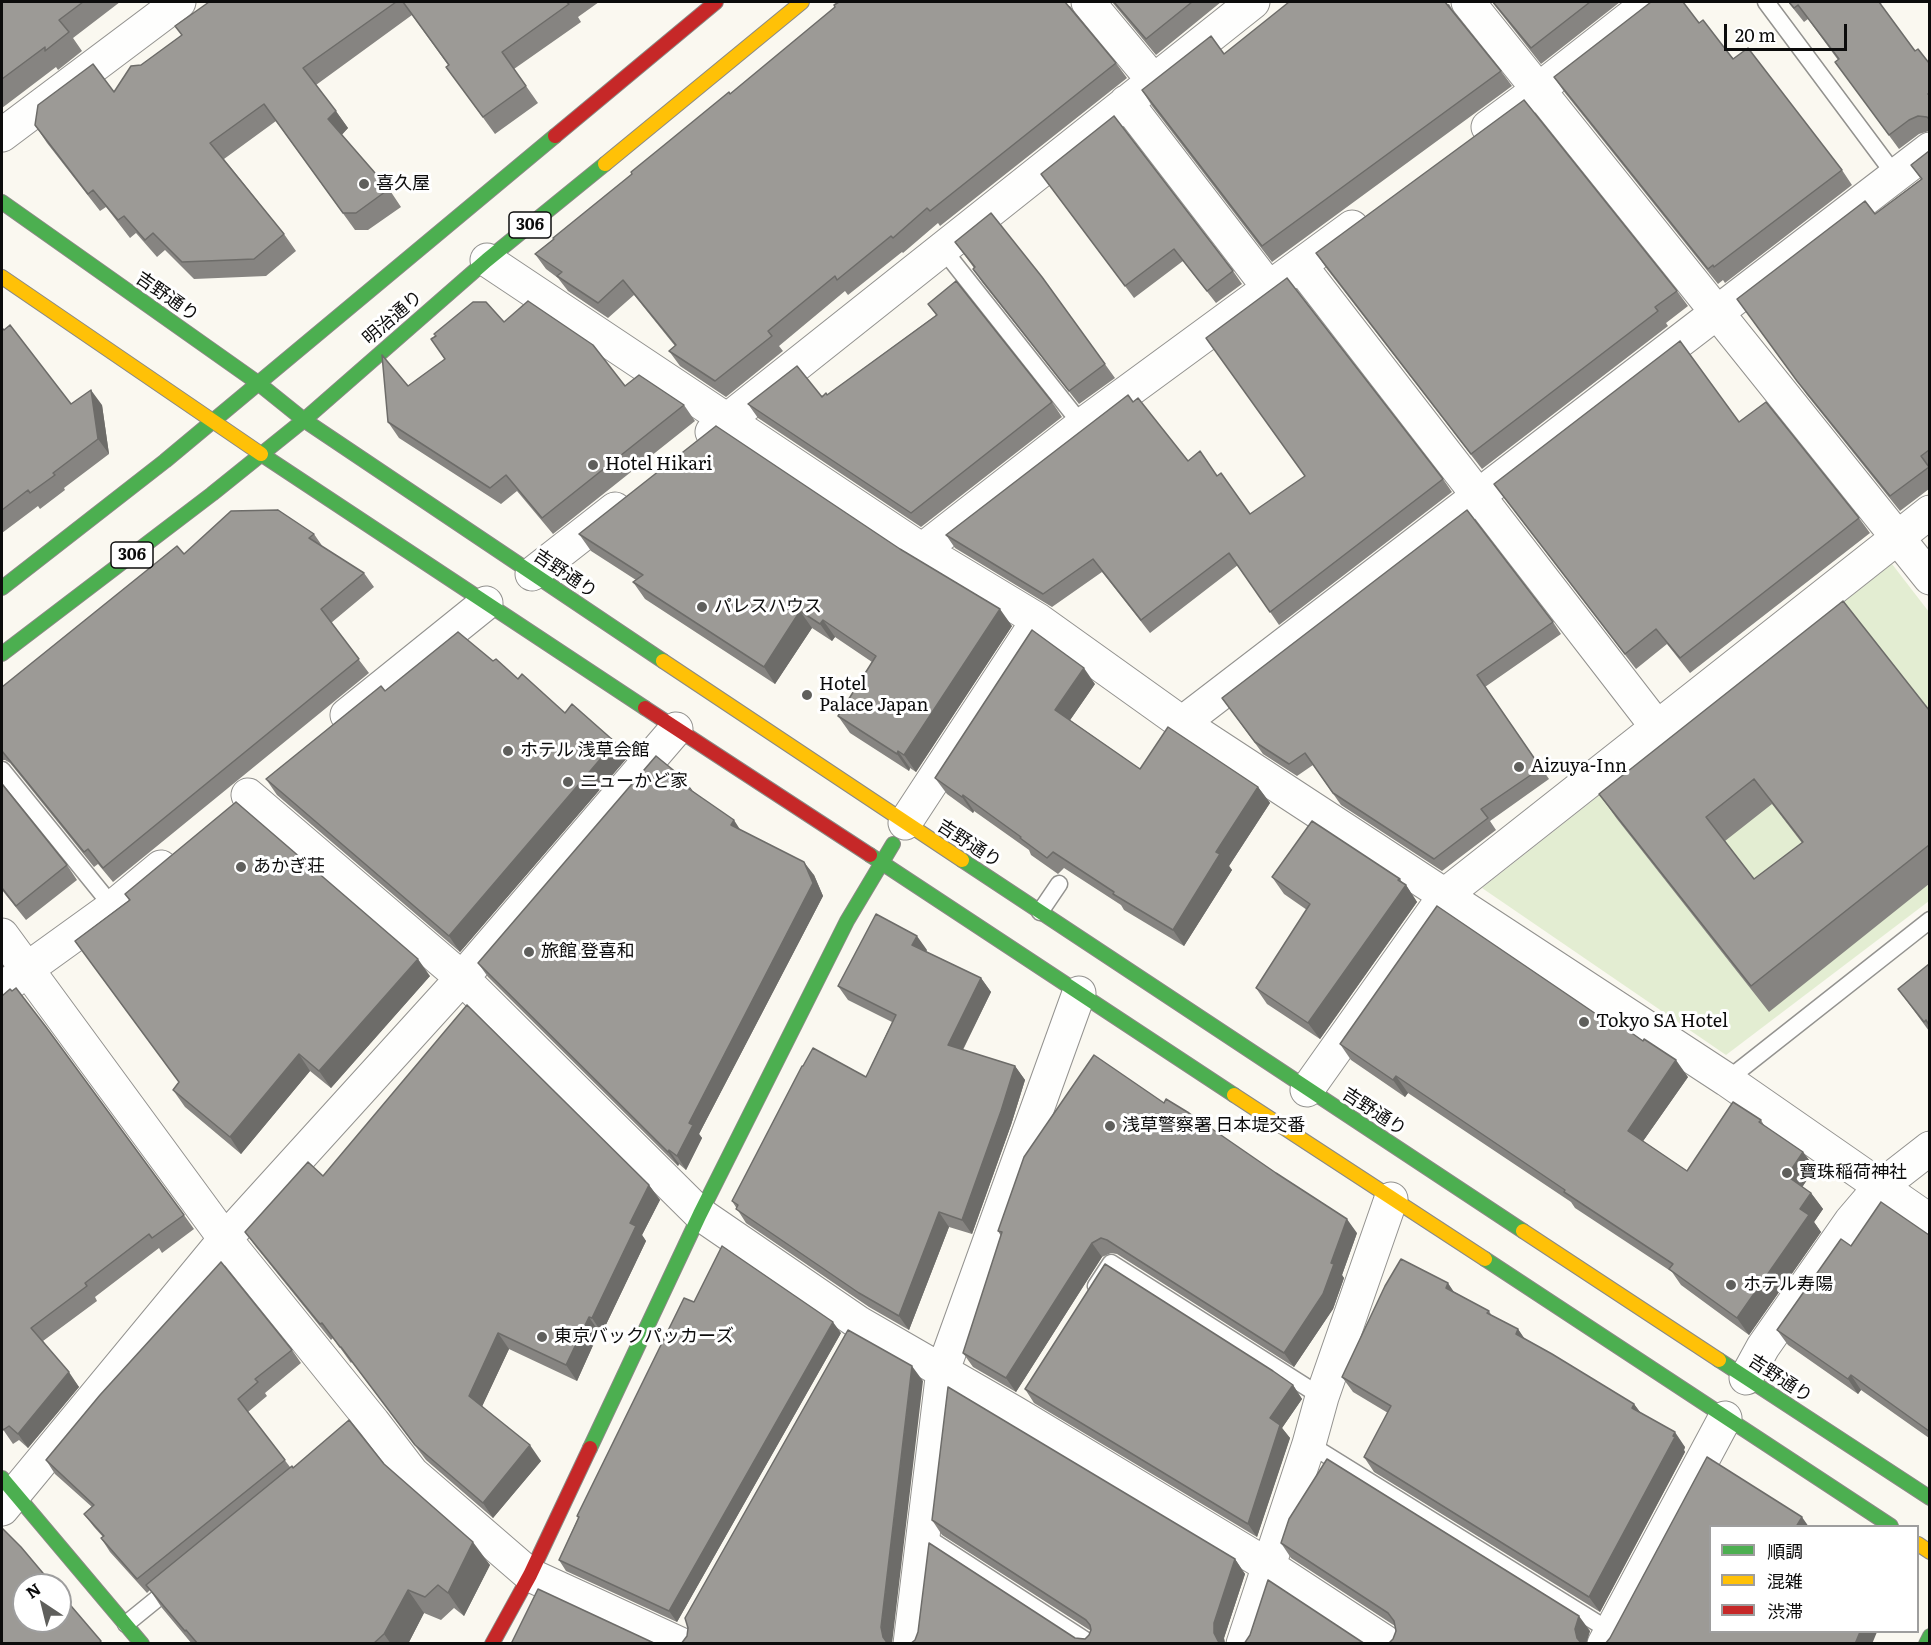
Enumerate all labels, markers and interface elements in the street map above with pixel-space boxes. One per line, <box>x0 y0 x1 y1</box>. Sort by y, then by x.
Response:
scale bar <box>1727 12 1850 50</box>
text: 20 m <box>1735 21 1776 48</box>
place label: 喜久屋 <box>376 173 430 195</box>
marker: 喜久屋 <box>357 177 371 191</box>
road number: 306 <box>509 212 551 238</box>
street label: 吉野通り <box>131 268 203 326</box>
street label: 明治通り <box>359 286 427 350</box>
place label: Hotel Hikari <box>605 454 712 476</box>
marker: Hotel Hikari <box>586 458 600 472</box>
road number: 306 <box>111 542 153 568</box>
street label: 吉野通り <box>529 545 601 603</box>
place label: パレスハウス <box>714 596 822 618</box>
marker: パレスハウス <box>695 600 709 614</box>
place label: Hotel Palace Japan <box>819 674 928 716</box>
marker: Hotel Palace Japan <box>800 688 814 702</box>
place label: ホテル 浅草会館 <box>520 740 650 762</box>
marker: ホテル 浅草会館 <box>501 744 515 758</box>
place label: Aizuya-Inn <box>1531 756 1627 778</box>
marker: Aizuya-Inn <box>1512 760 1526 774</box>
place label: ニューかど家 <box>580 771 688 793</box>
marker: ニューかど家 <box>561 775 575 789</box>
street label: 吉野通り <box>933 815 1005 873</box>
place label: あかぎ荘 <box>253 856 325 878</box>
marker: あかぎ荘 <box>234 860 248 874</box>
place label: 旅館 登喜和 <box>541 941 635 963</box>
marker: 旅館 登喜和 <box>522 945 536 959</box>
place label: Tokyo SA Hotel <box>1596 1011 1728 1033</box>
marker: Tokyo SA Hotel <box>1577 1015 1591 1029</box>
street label: 吉野通り <box>1338 1083 1410 1141</box>
place label: 浅草警察署 日本堤交番 <box>1122 1115 1306 1137</box>
marker: 浅草警察署 日本堤交番 <box>1103 1119 1117 1133</box>
place label: 寶珠稲荷神社 <box>1799 1162 1907 1184</box>
marker: 寶珠稲荷神社 <box>1780 1166 1794 1180</box>
place label: ホテル寿陽 <box>1743 1274 1833 1296</box>
marker: ホテル寿陽 <box>1724 1278 1738 1292</box>
place label: 東京バックパッカーズ <box>554 1326 734 1348</box>
marker: 東京バックパッカーズ <box>535 1330 549 1344</box>
street label: 吉野通り <box>1744 1350 1816 1408</box>
legend <box>1709 1525 1919 1633</box>
text: 順調 <box>1767 1537 1803 1564</box>
text: 混雑 <box>1767 1567 1803 1594</box>
north arrow <box>12 1573 72 1633</box>
text: N <box>20 1576 45 1604</box>
text: 渋滞 <box>1767 1597 1803 1624</box>

